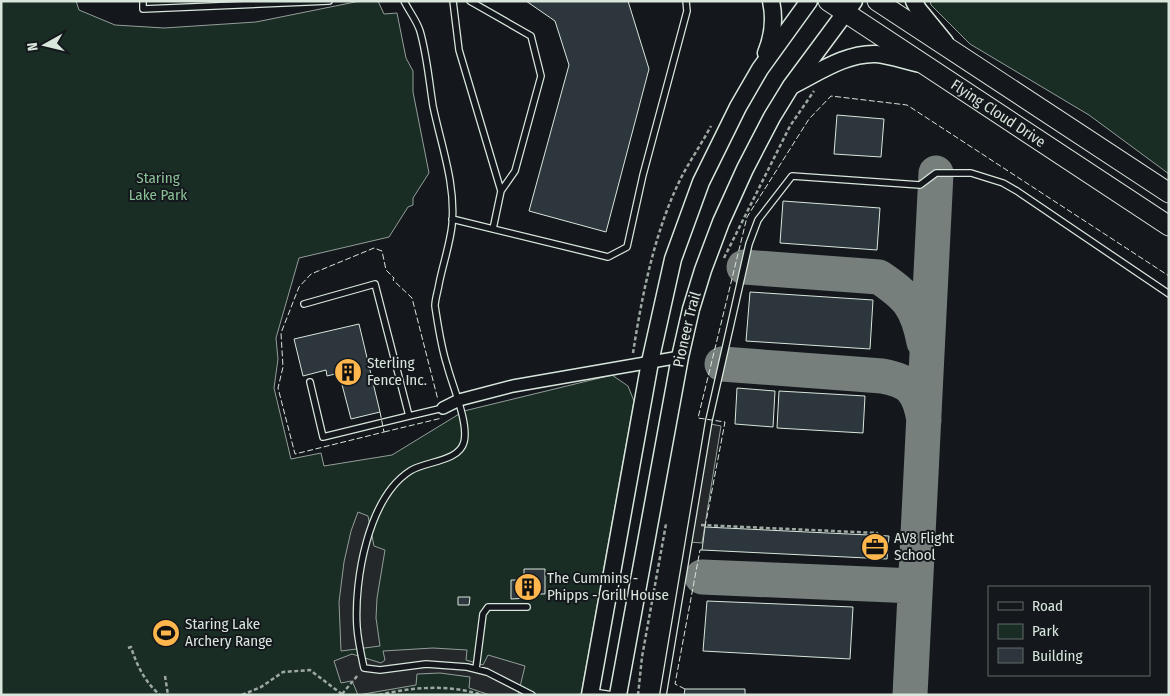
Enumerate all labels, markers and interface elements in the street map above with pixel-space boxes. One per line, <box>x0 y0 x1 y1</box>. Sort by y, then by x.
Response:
north arrow <box>20 20 70 70</box>
text: N <box>24 41 42 52</box>
street label: Flying Cloud Drive <box>948 76 1049 151</box>
park label: Staring Lake Park <box>129 169 187 204</box>
street label: Pioneer Trail <box>669 289 705 369</box>
place label: Sterling Fence Inc. <box>367 354 427 389</box>
building icon: Sterling Fence Inc. <box>333 357 363 387</box>
place label: AV8 Flight School <box>894 529 954 564</box>
office icon: AV8 Flight School <box>860 532 890 562</box>
place label: The Cummins - Phipps - Grill House <box>547 569 669 604</box>
building icon: The Cummins - Phipps - Grill House <box>513 572 543 602</box>
legend <box>988 586 1150 676</box>
text: Road <box>1032 597 1063 615</box>
place label: Staring Lake Archery Range <box>185 615 272 650</box>
sports icon: Staring Lake Archery Range <box>151 618 181 648</box>
text: Park <box>1032 622 1059 640</box>
text: Building <box>1032 647 1083 665</box>

